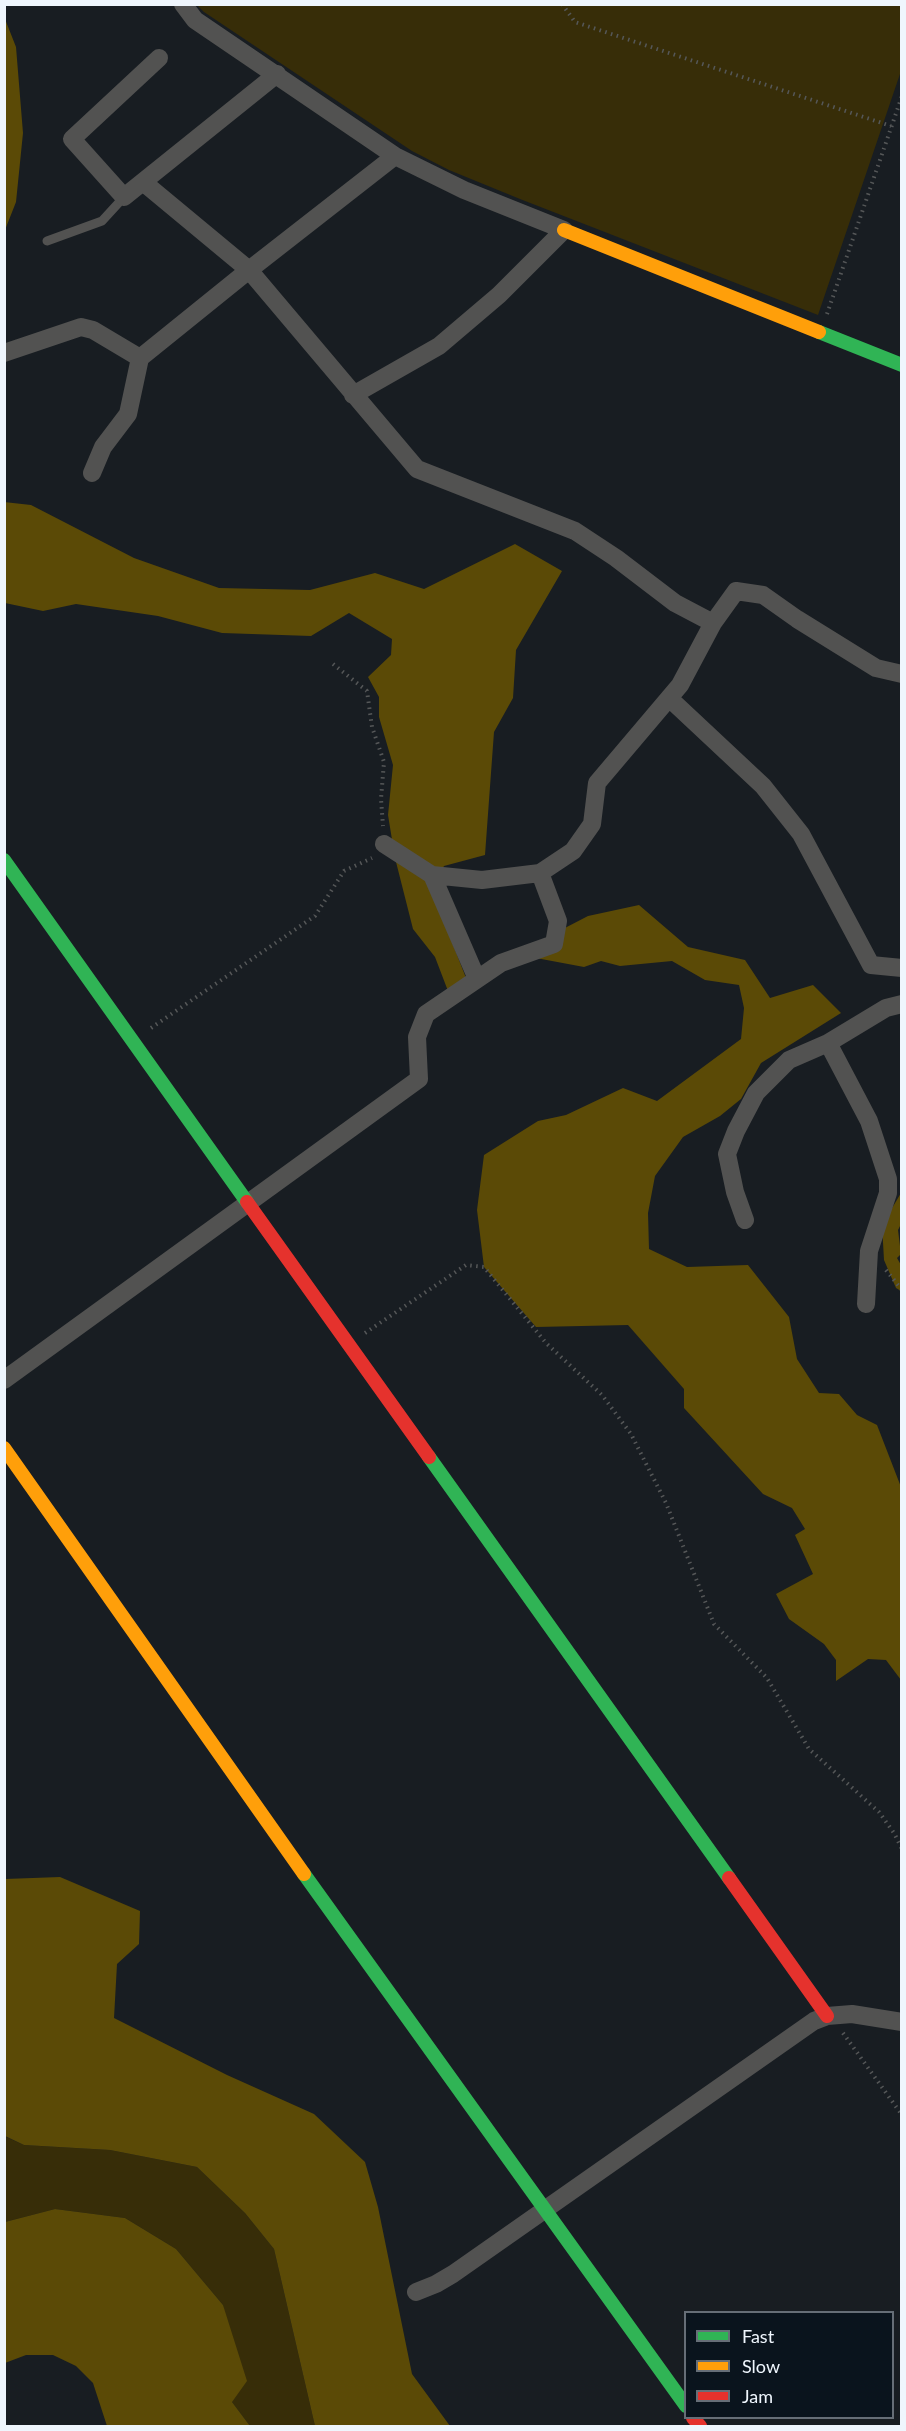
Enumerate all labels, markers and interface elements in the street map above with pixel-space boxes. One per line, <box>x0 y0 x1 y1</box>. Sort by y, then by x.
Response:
legend <box>684 2311 894 2419</box>
text: Fast <box>742 2325 774 2347</box>
text: Slow <box>742 2355 780 2377</box>
text: Jam <box>742 2385 773 2407</box>

